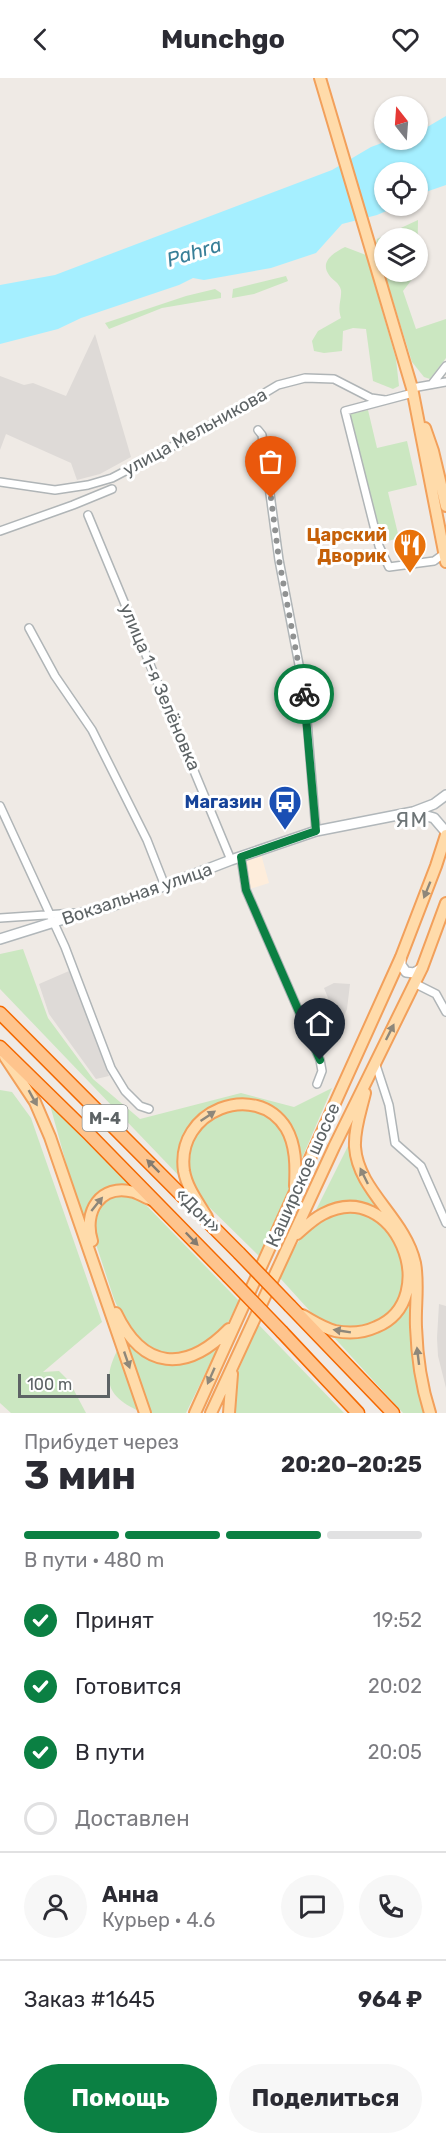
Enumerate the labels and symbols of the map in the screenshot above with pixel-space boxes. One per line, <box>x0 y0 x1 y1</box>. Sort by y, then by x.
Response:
north arrow <box>374 96 428 150</box>
water label: Pahra <box>164 232 225 272</box>
street label: улица Мельникова <box>119 383 271 481</box>
pin <box>245 436 296 498</box>
place label: Царский Дворик <box>306 524 387 567</box>
restaurant icon: Царский Дворик <box>392 527 428 574</box>
street label: улица 1-я Зелёновка <box>115 600 205 774</box>
courier <box>274 664 334 724</box>
bus stop icon: Магазин <box>267 784 303 831</box>
place label: Магазин <box>185 791 262 813</box>
district label: ЯМ <box>395 807 429 832</box>
street label: Вокзальная улица <box>59 858 215 930</box>
one-way arrow <box>422 881 431 899</box>
pin <box>294 998 345 1060</box>
one-way arrow <box>385 1023 395 1040</box>
one-way arrow <box>28 1090 38 1107</box>
street label: Каширское шоссе <box>261 1099 345 1251</box>
road number: М-4 <box>82 1105 128 1131</box>
one-way arrow <box>199 1110 216 1121</box>
one-way arrow <box>146 1159 161 1173</box>
one-way arrow <box>360 1167 369 1184</box>
street label: «Дон» <box>170 1183 226 1239</box>
one-way arrow <box>91 1196 103 1212</box>
one-way arrow <box>185 1231 199 1246</box>
one-way arrow <box>332 1327 351 1336</box>
one-way arrow <box>413 1346 423 1365</box>
one-way arrow <box>122 1352 132 1370</box>
one-way arrow <box>207 1367 216 1384</box>
scale bar <box>18 1371 110 1398</box>

